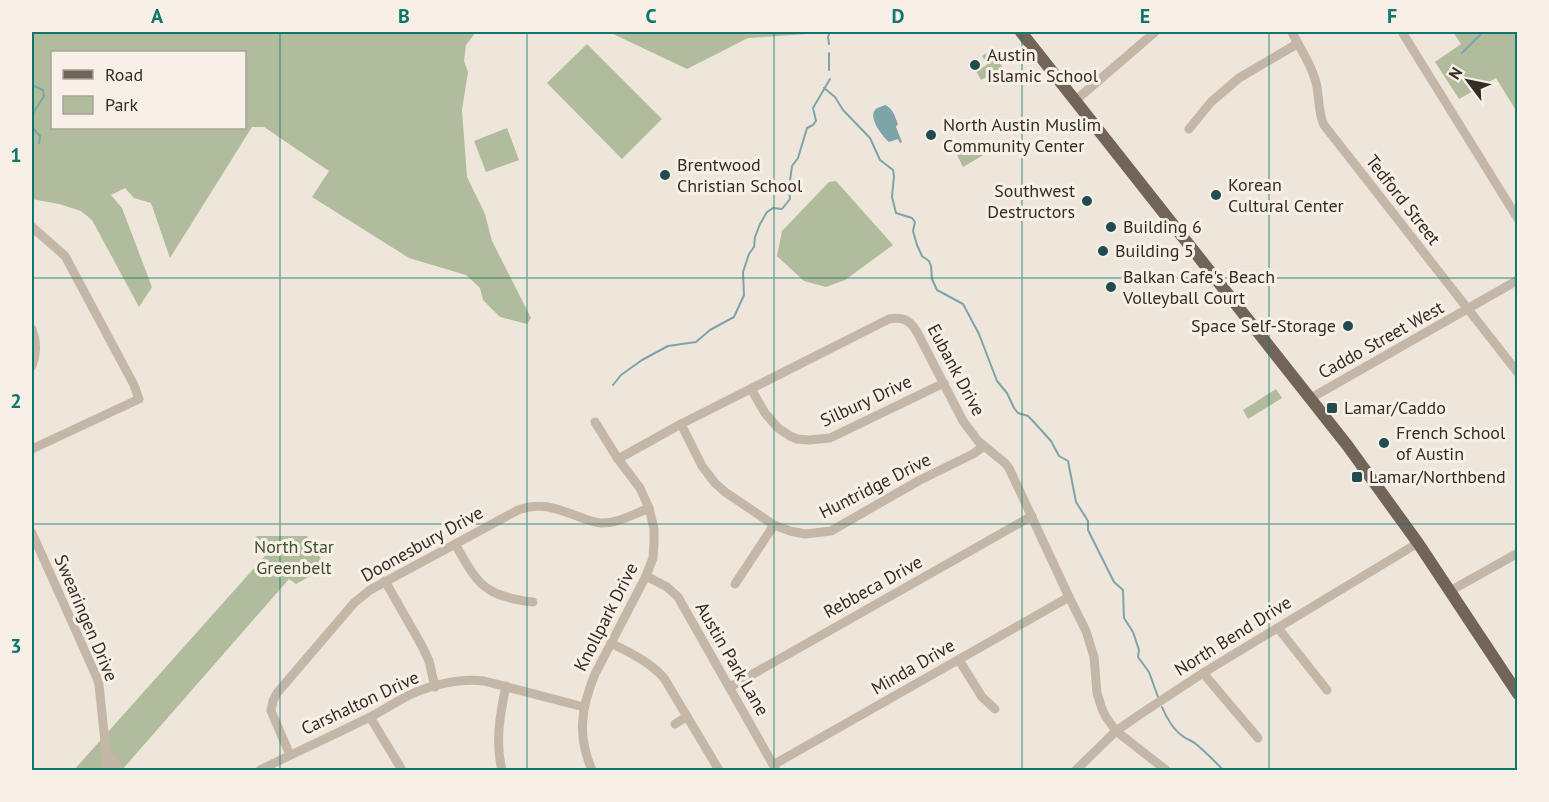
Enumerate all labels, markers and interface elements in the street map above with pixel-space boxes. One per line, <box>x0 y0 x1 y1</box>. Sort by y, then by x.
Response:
text: A <box>151 3 164 29</box>
text: B <box>398 3 410 29</box>
text: C <box>645 3 657 29</box>
text: D <box>892 3 905 29</box>
text: E <box>1140 3 1150 29</box>
text: F <box>1387 3 1397 29</box>
place label: Austin Islamic School <box>987 43 1099 87</box>
legend <box>51 51 246 129</box>
north arrow <box>1438 51 1498 111</box>
marker: Austin Islamic School <box>968 58 982 72</box>
text: Road <box>105 63 143 86</box>
text: N <box>1444 63 1467 83</box>
text: Park <box>105 93 138 116</box>
place label: North Austin Muslim Community Center <box>943 113 1101 157</box>
marker: North Austin Muslim Community Center <box>924 128 938 142</box>
text: 1 <box>10 142 22 168</box>
street label: Tedford Street <box>1361 150 1446 249</box>
place label: Brentwood Christian School <box>677 153 803 197</box>
marker: Brentwood Christian School <box>658 168 672 182</box>
place label: Korean Cultural Center <box>1228 173 1344 217</box>
place label: Southwest Destructors <box>987 179 1075 223</box>
marker: Korean Cultural Center <box>1209 188 1223 202</box>
marker: Southwest Destructors <box>1080 194 1094 208</box>
place label: Building 6 <box>1123 215 1202 238</box>
marker: Building 6 <box>1104 220 1118 234</box>
place label: Building 5 <box>1115 239 1194 262</box>
marker: Building 5 <box>1096 244 1110 258</box>
place label: Balkan Cafe's Beach Volleyball Court <box>1122 265 1275 309</box>
marker: Balkan Cafe's Beach Volleyball Court <box>1104 280 1118 294</box>
street label: Caddo Street West <box>1314 296 1448 384</box>
place label: Space Self-Storage <box>1191 314 1336 337</box>
marker: Space Self-Storage <box>1341 319 1355 333</box>
street label: Eubank Drive <box>923 320 990 420</box>
street label: Silbury Drive <box>816 369 915 432</box>
text: 2 <box>10 388 22 414</box>
place label: Lamar/Caddo <box>1344 396 1446 419</box>
marker: Lamar/Caddo <box>1325 401 1339 415</box>
place label: French School of Austin <box>1396 421 1506 465</box>
marker: French School of Austin <box>1377 436 1391 450</box>
street label: Huntridge Drive <box>815 448 934 524</box>
place label: Lamar/Northbend <box>1369 465 1506 488</box>
marker: Lamar/Northbend <box>1350 470 1364 484</box>
street label: Doonesbury Drive <box>357 501 487 587</box>
park label: North Star Greenbelt <box>254 535 334 579</box>
street label: Rebbeca Drive <box>819 550 926 623</box>
street label: Swearingen Drive <box>49 551 123 685</box>
street label: Knollpark Drive <box>568 559 643 675</box>
street label: North Bend Drive <box>1170 590 1295 681</box>
street label: Austin Park Lane <box>691 598 774 720</box>
text: 3 <box>10 633 22 659</box>
street label: Minda Drive <box>867 633 959 700</box>
street label: Carshalton Drive <box>297 665 422 740</box>

